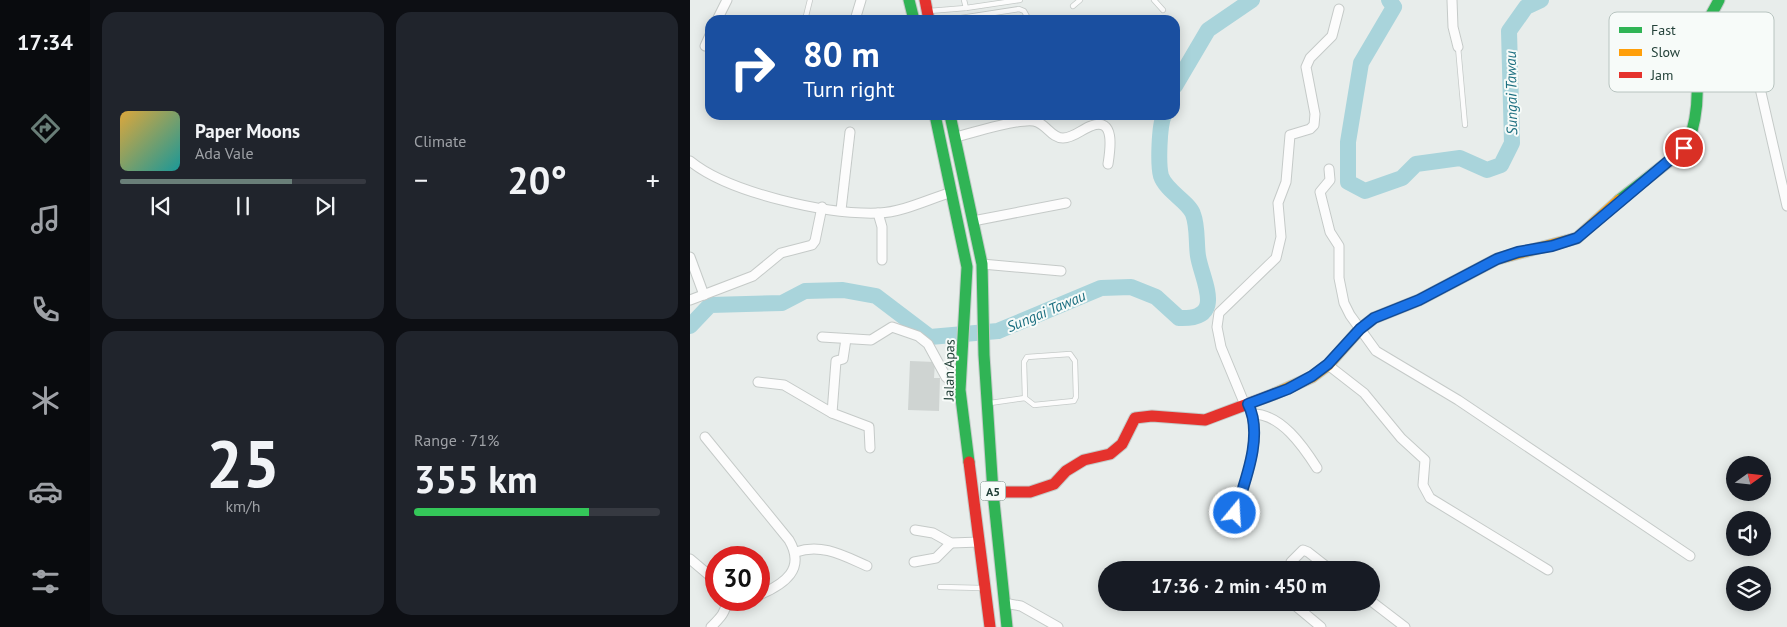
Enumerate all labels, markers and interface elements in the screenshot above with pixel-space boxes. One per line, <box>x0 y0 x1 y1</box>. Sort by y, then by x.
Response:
legend <box>1609 12 1774 92</box>
text: Fast <box>1651 21 1676 39</box>
text: 17:34 <box>17 28 73 56</box>
text: 80 m <box>803 31 880 77</box>
icon: right <box>720 35 785 100</box>
text: Slow <box>1651 43 1681 61</box>
water label: Sungai Tawau <box>1501 50 1521 135</box>
text: Jam <box>1650 66 1673 84</box>
text: Turn right <box>803 75 895 103</box>
icon: directions <box>28 111 63 146</box>
text: Paper Moons <box>195 119 300 143</box>
pin <box>1663 127 1705 169</box>
text: Climate <box>414 131 466 151</box>
icon: arrive <box>1670 134 1698 162</box>
text: Ada Vale <box>195 143 254 163</box>
text: 20° <box>507 155 567 204</box>
text: − <box>414 161 428 198</box>
text: + <box>646 161 660 198</box>
icon: previous <box>147 192 175 220</box>
icon: pause <box>229 192 257 220</box>
icon: next <box>311 192 339 220</box>
icon: music <box>28 202 63 237</box>
water label: Sungai Tawau <box>1004 286 1089 336</box>
icon: phone <box>28 292 63 327</box>
street label: Jalan Apas <box>939 339 959 402</box>
icon: climate <box>28 383 63 418</box>
text: 25 <box>206 421 280 505</box>
text: Range · 71% <box>414 430 499 450</box>
text: 355 km <box>414 454 538 503</box>
north arrow <box>1726 456 1771 501</box>
map controls <box>1726 456 1771 611</box>
icon: car <box>28 474 63 509</box>
road number: A5 <box>980 482 1006 501</box>
position arrow <box>1208 486 1260 538</box>
text: km/h <box>225 496 261 516</box>
button: sound <box>1726 511 1771 556</box>
speed limit sign: 30 <box>705 546 770 611</box>
icon: filters <box>28 564 63 599</box>
button: layers <box>1726 566 1771 611</box>
text: 17:36 · 2 min · 450 m <box>1151 574 1327 598</box>

